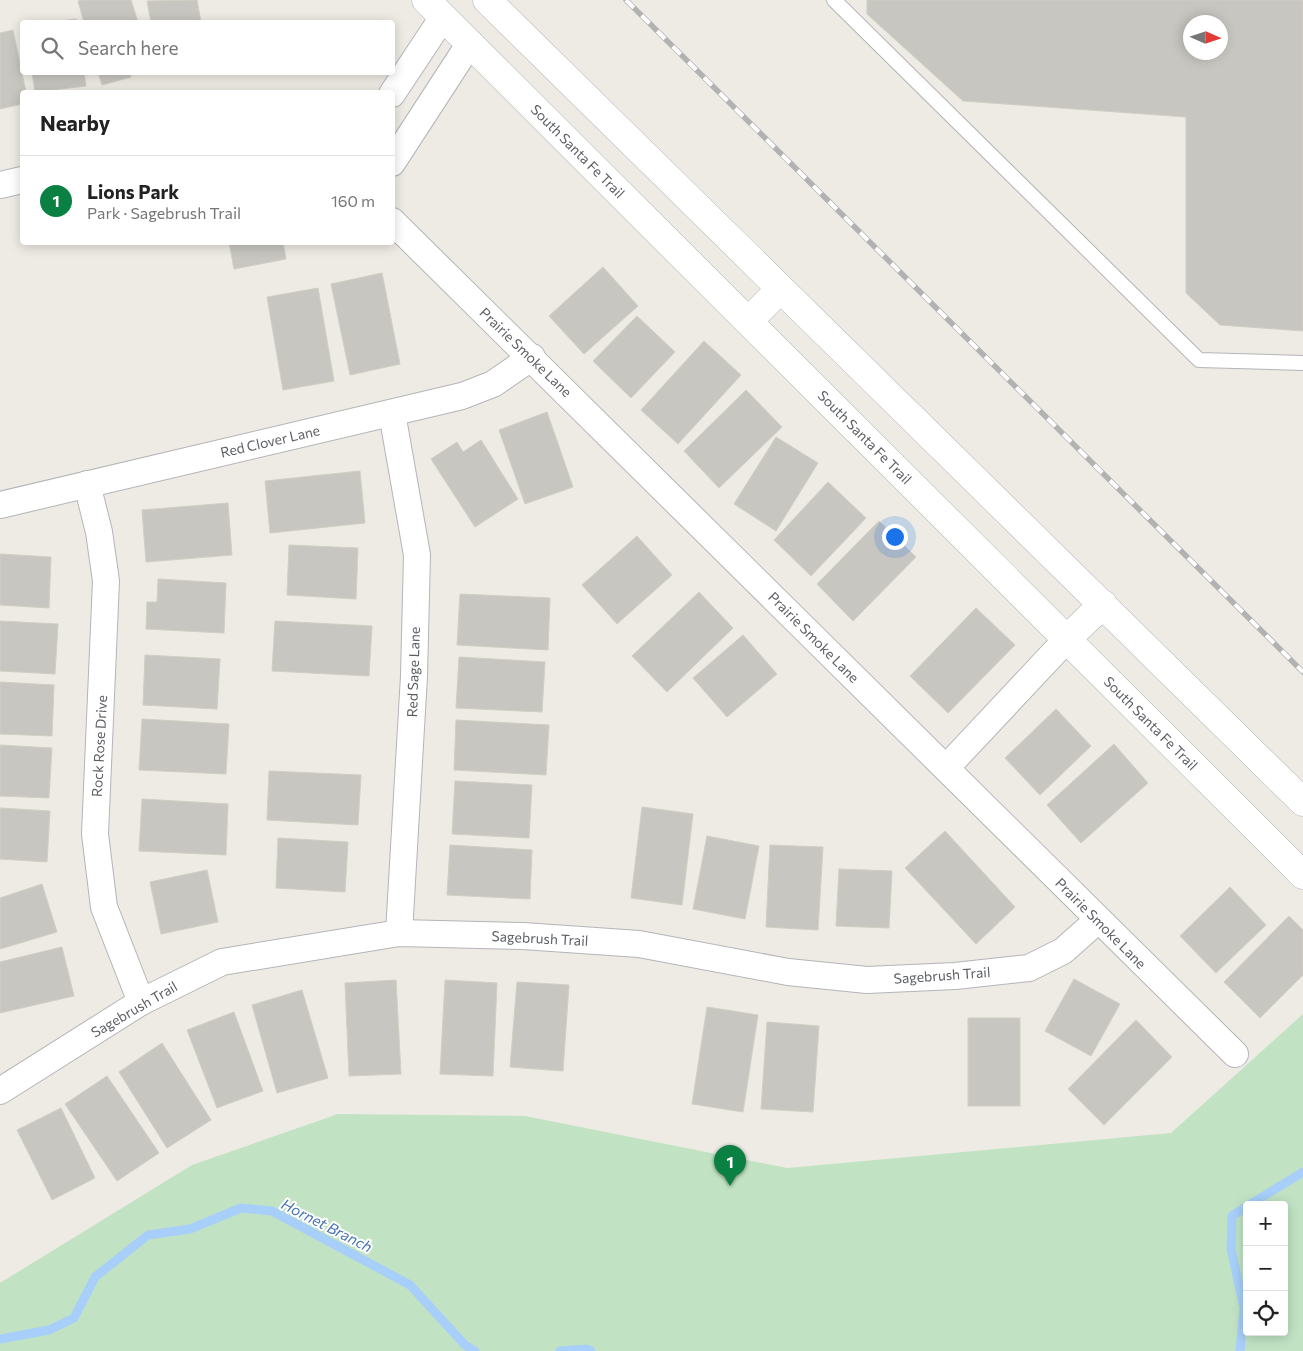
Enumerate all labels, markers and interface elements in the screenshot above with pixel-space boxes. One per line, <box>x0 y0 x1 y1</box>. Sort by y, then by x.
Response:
north arrow <box>1183 15 1228 60</box>
search box <box>20 20 395 75</box>
icon: search <box>38 34 66 62</box>
text: Search here <box>78 36 178 59</box>
street label: South Santa Fe Trail <box>528 101 628 201</box>
text: Nearby <box>40 110 110 135</box>
text: Lions Park <box>87 180 179 203</box>
text: 1 <box>52 191 60 210</box>
text: 160 m <box>331 191 375 210</box>
text: Park · Sagebrush Trail <box>87 203 241 222</box>
street label: Prairie Smoke Lane <box>476 304 576 400</box>
street label: South Santa Fe Trail <box>815 387 915 487</box>
street label: Red Clover Lane <box>219 421 321 461</box>
your location <box>882 524 908 550</box>
street label: Prairie Smoke Lane <box>765 588 863 686</box>
street label: Red Sage Lane <box>403 626 423 718</box>
street label: South Santa Fe Trail <box>1101 673 1201 773</box>
street label: Rock Rose Drive <box>88 695 110 797</box>
street label: Prairie Smoke Lane <box>1052 874 1150 972</box>
street label: Sagebrush Trail <box>491 927 589 949</box>
street label: Sagebrush Trail <box>893 963 991 987</box>
street label: Sagebrush Trail <box>88 977 180 1041</box>
pin: 1 <box>714 1145 746 1186</box>
water label: Hornet Branch <box>279 1194 375 1256</box>
map controls <box>1243 1201 1288 1336</box>
button: + <box>1243 1201 1288 1246</box>
button: − <box>1243 1246 1288 1291</box>
button: locate <box>1243 1291 1288 1336</box>

